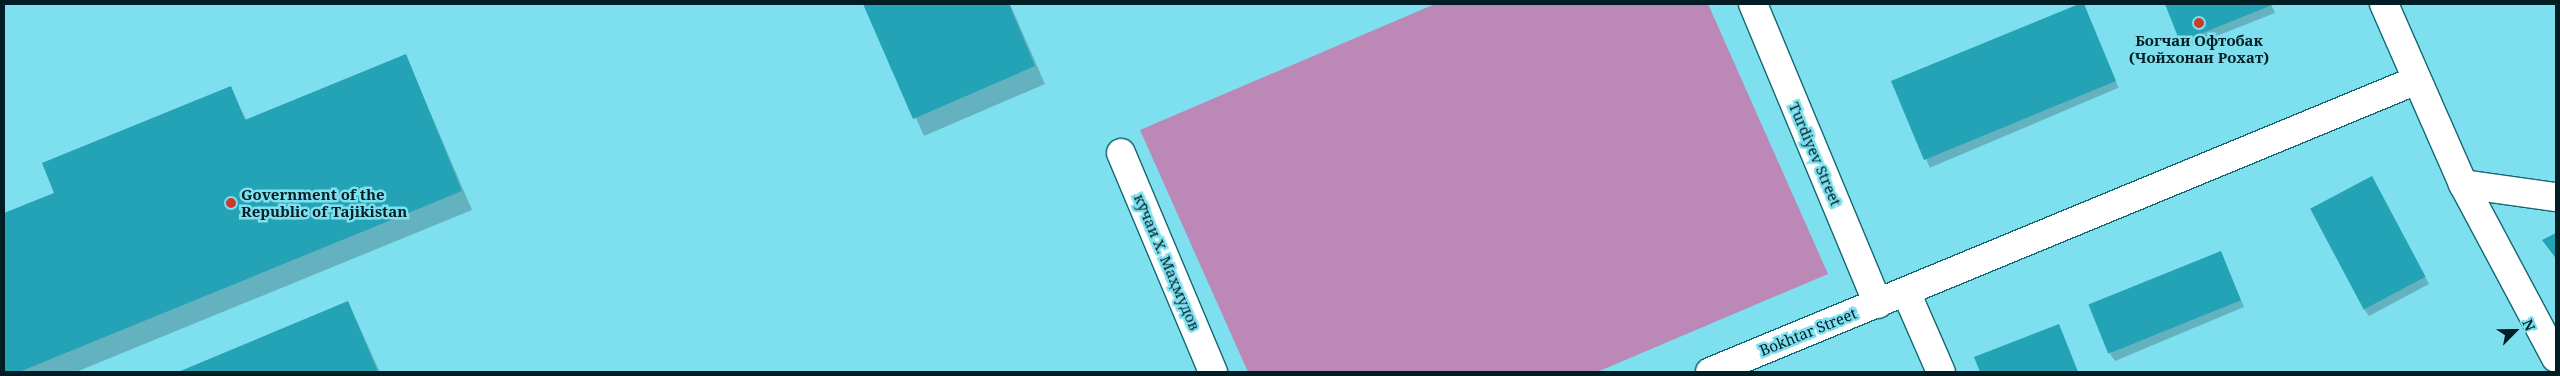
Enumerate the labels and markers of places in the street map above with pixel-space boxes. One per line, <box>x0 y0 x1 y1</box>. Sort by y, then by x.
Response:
marker: Богчаи Офтобак (Чойхонаи Рохат) <box>2193 17 2205 29</box>
place label: Богчаи Офтобак (Чойхонаи Рохат) <box>2129 31 2269 66</box>
place label: Government of the Republic of Tajikistan <box>241 185 407 220</box>
marker: Government of the Republic of Tajikistan <box>225 197 237 209</box>

